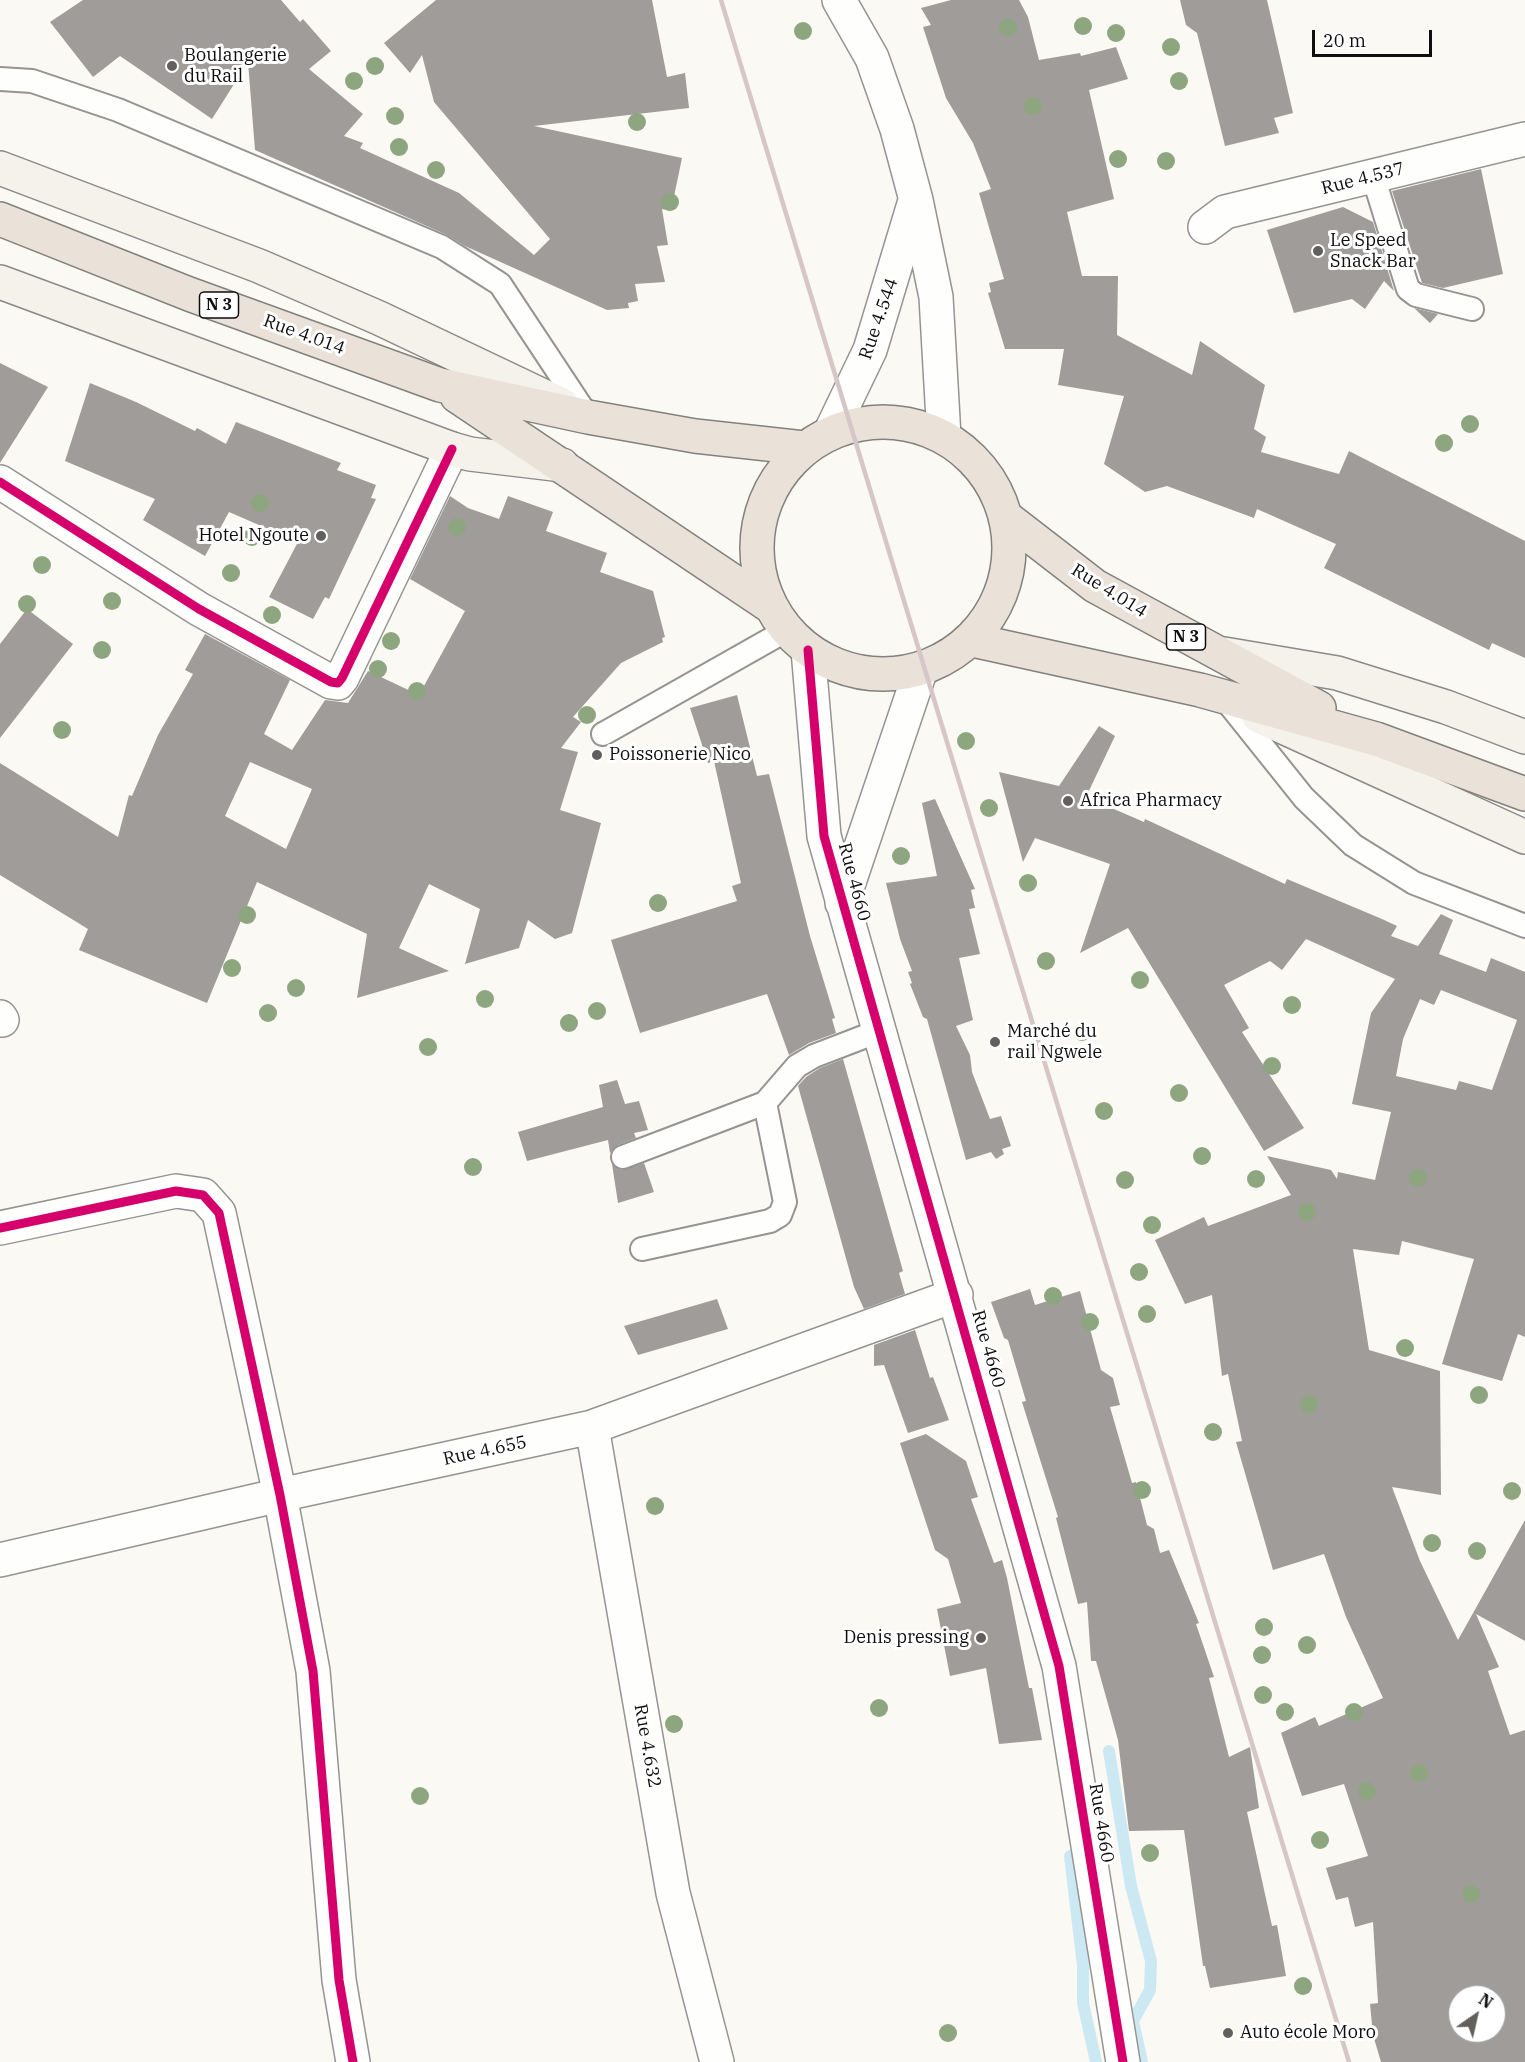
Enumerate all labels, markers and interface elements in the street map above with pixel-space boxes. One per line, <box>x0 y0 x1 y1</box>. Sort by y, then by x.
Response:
scale bar <box>1315 18 1435 56</box>
text: 20 m <box>1323 29 1366 52</box>
place label: Boulangerie du Rail <box>184 45 287 88</box>
marker: Boulangerie du Rail <box>165 59 179 73</box>
street label: Rue 4.537 <box>1319 158 1407 200</box>
place label: Le Speed Snack Bar <box>1330 230 1416 272</box>
marker: Le Speed Snack Bar <box>1311 244 1325 258</box>
street label: Rue 4.544 <box>855 275 903 363</box>
road number: N 3 <box>200 292 238 318</box>
street label: Rue 4.014 <box>260 310 348 360</box>
place label: Hotel Ngoute <box>198 525 309 547</box>
marker: Hotel Ngoute <box>314 529 328 543</box>
street label: Rue 4.014 <box>1067 559 1151 623</box>
road number: N 3 <box>1166 624 1206 650</box>
place label: Poissonerie Nico <box>609 744 751 766</box>
marker: Poissonerie Nico <box>590 748 604 762</box>
place label: Africa Pharmacy <box>1080 790 1222 812</box>
marker: Africa Pharmacy <box>1061 794 1075 808</box>
street label: Rue 4660 <box>833 840 875 924</box>
place label: Marché du rail Ngwele <box>1007 1021 1102 1064</box>
marker: Marché du rail Ngwele <box>988 1035 1002 1049</box>
street label: Rue 4660 <box>967 1307 1009 1391</box>
street label: Rue 4.655 <box>441 1432 529 1470</box>
place label: Denis pressing <box>843 1627 969 1649</box>
marker: Denis pressing <box>974 1631 988 1645</box>
street label: Rue 4.632 <box>629 1702 665 1790</box>
street label: Rue 4660 <box>1084 1782 1118 1864</box>
north arrow <box>1447 1984 1507 2044</box>
text: N <box>1475 1989 1497 2013</box>
place label: Auto école Moro <box>1240 2022 1376 2044</box>
marker: Auto école Moro <box>1221 2026 1235 2040</box>

